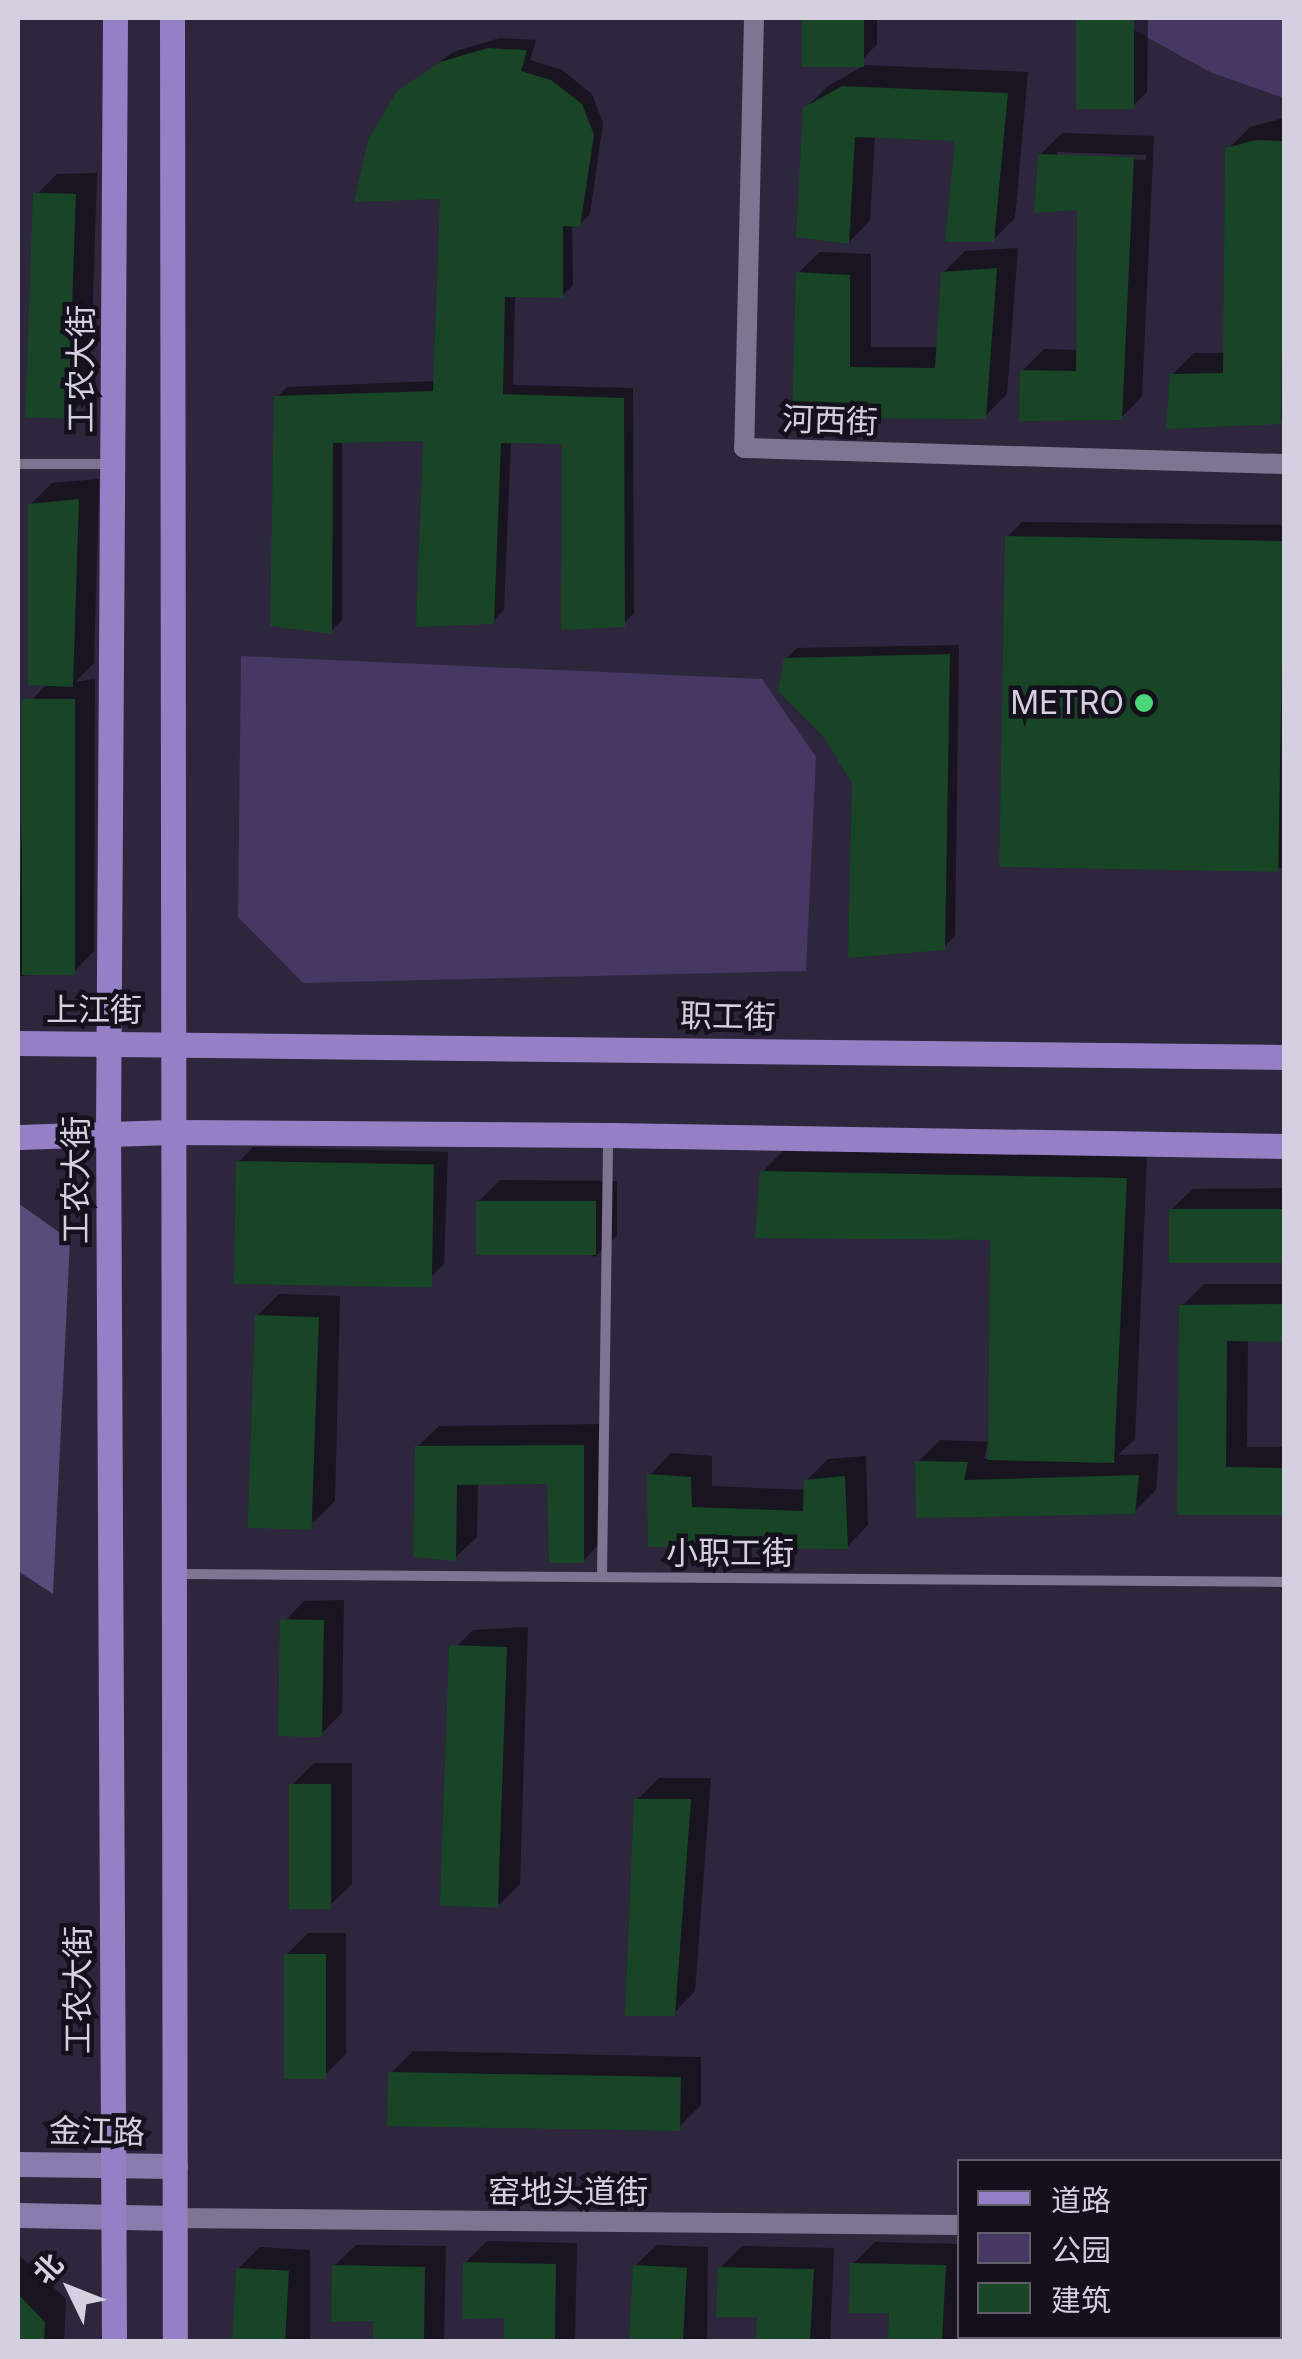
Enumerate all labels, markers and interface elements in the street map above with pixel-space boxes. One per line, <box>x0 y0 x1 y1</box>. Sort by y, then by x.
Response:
street label: 工农大街 <box>62 305 100 433</box>
street label: 河西街 <box>781 400 879 442</box>
place label: METRO <box>1010 684 1124 722</box>
marker: METRO <box>1133 692 1155 714</box>
street label: 上江街 <box>46 991 142 1029</box>
street label: 职工街 <box>680 997 776 1037</box>
street label: 工农大街 <box>57 1116 95 1244</box>
street label: 小职工街 <box>666 1534 794 1572</box>
street label: 工农大街 <box>59 1926 97 2054</box>
street label: 金江路 <box>49 2112 145 2152</box>
legend <box>957 2159 1282 2339</box>
street label: 窑地头道街 <box>488 2173 648 2211</box>
text: 道路 <box>1051 2182 1111 2218</box>
text: 公园 <box>1051 2232 1111 2268</box>
north arrow <box>20 2239 120 2339</box>
text: 北 <box>26 2247 70 2290</box>
text: 建筑 <box>1051 2282 1111 2318</box>

